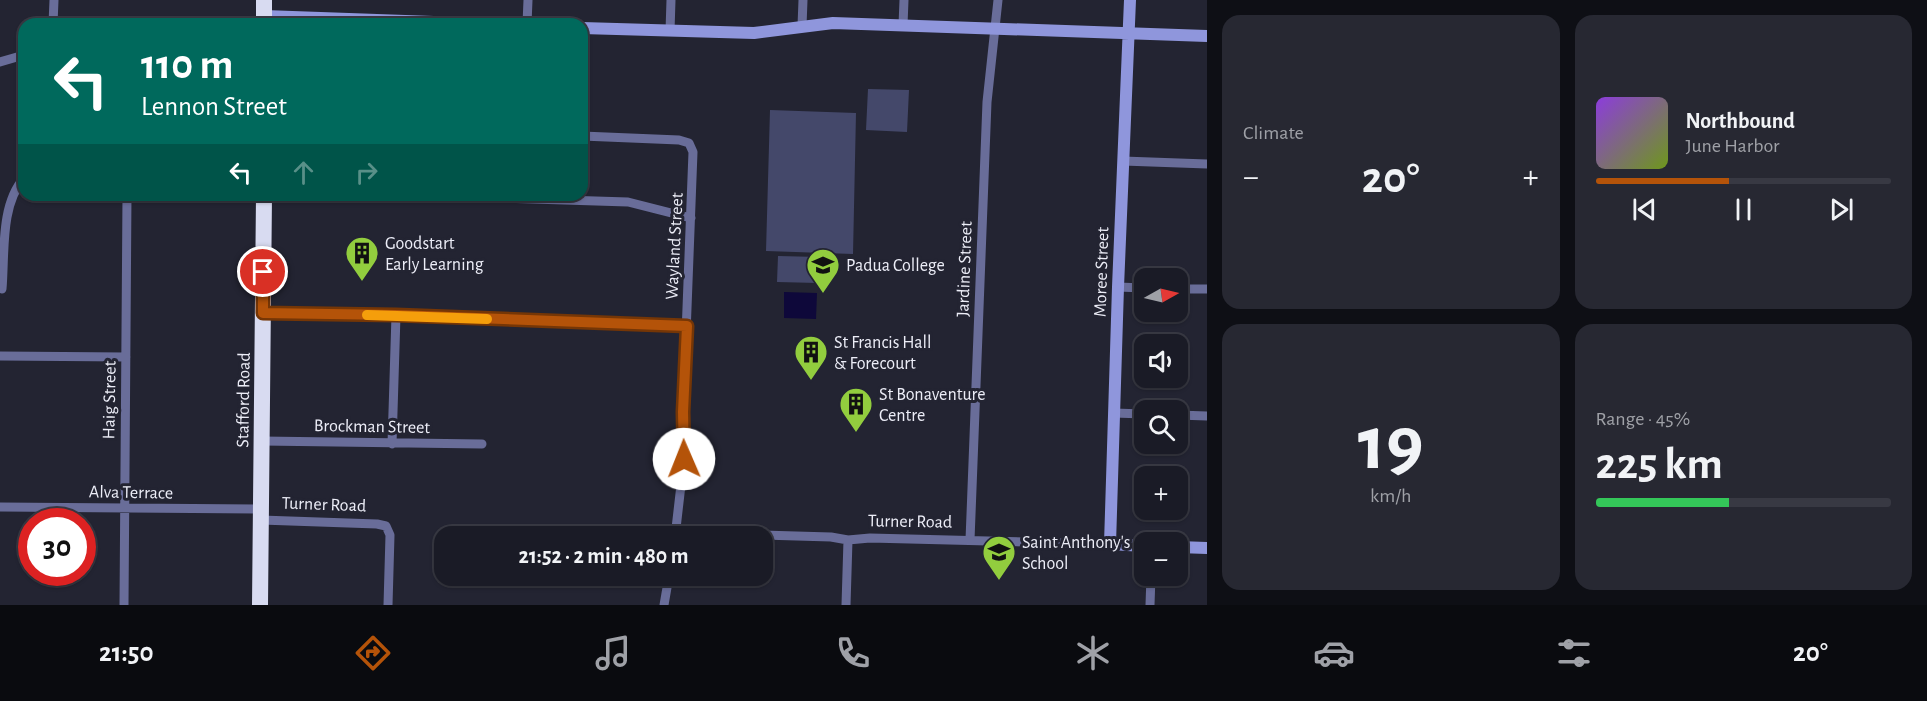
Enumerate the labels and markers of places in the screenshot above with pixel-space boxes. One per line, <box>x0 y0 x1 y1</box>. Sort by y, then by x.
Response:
building icon: Goodstart Early Learning <box>344 235 380 282</box>
place label: Goodstart Early Learning <box>385 235 484 274</box>
pin <box>237 246 288 297</box>
school or university icon: Padua College <box>805 247 841 294</box>
place label: Padua College <box>846 257 945 275</box>
building icon: St Francis Hall & Forecourt <box>793 334 829 381</box>
place label: St Francis Hall & Forecourt <box>834 334 932 373</box>
building icon: St Bonaventure Centre <box>838 386 874 433</box>
place label: St Bonaventure Centre <box>879 386 986 425</box>
school or university icon: Saint Anthony's School <box>981 534 1017 581</box>
place label: Saint Anthony's School <box>1022 534 1130 573</box>

